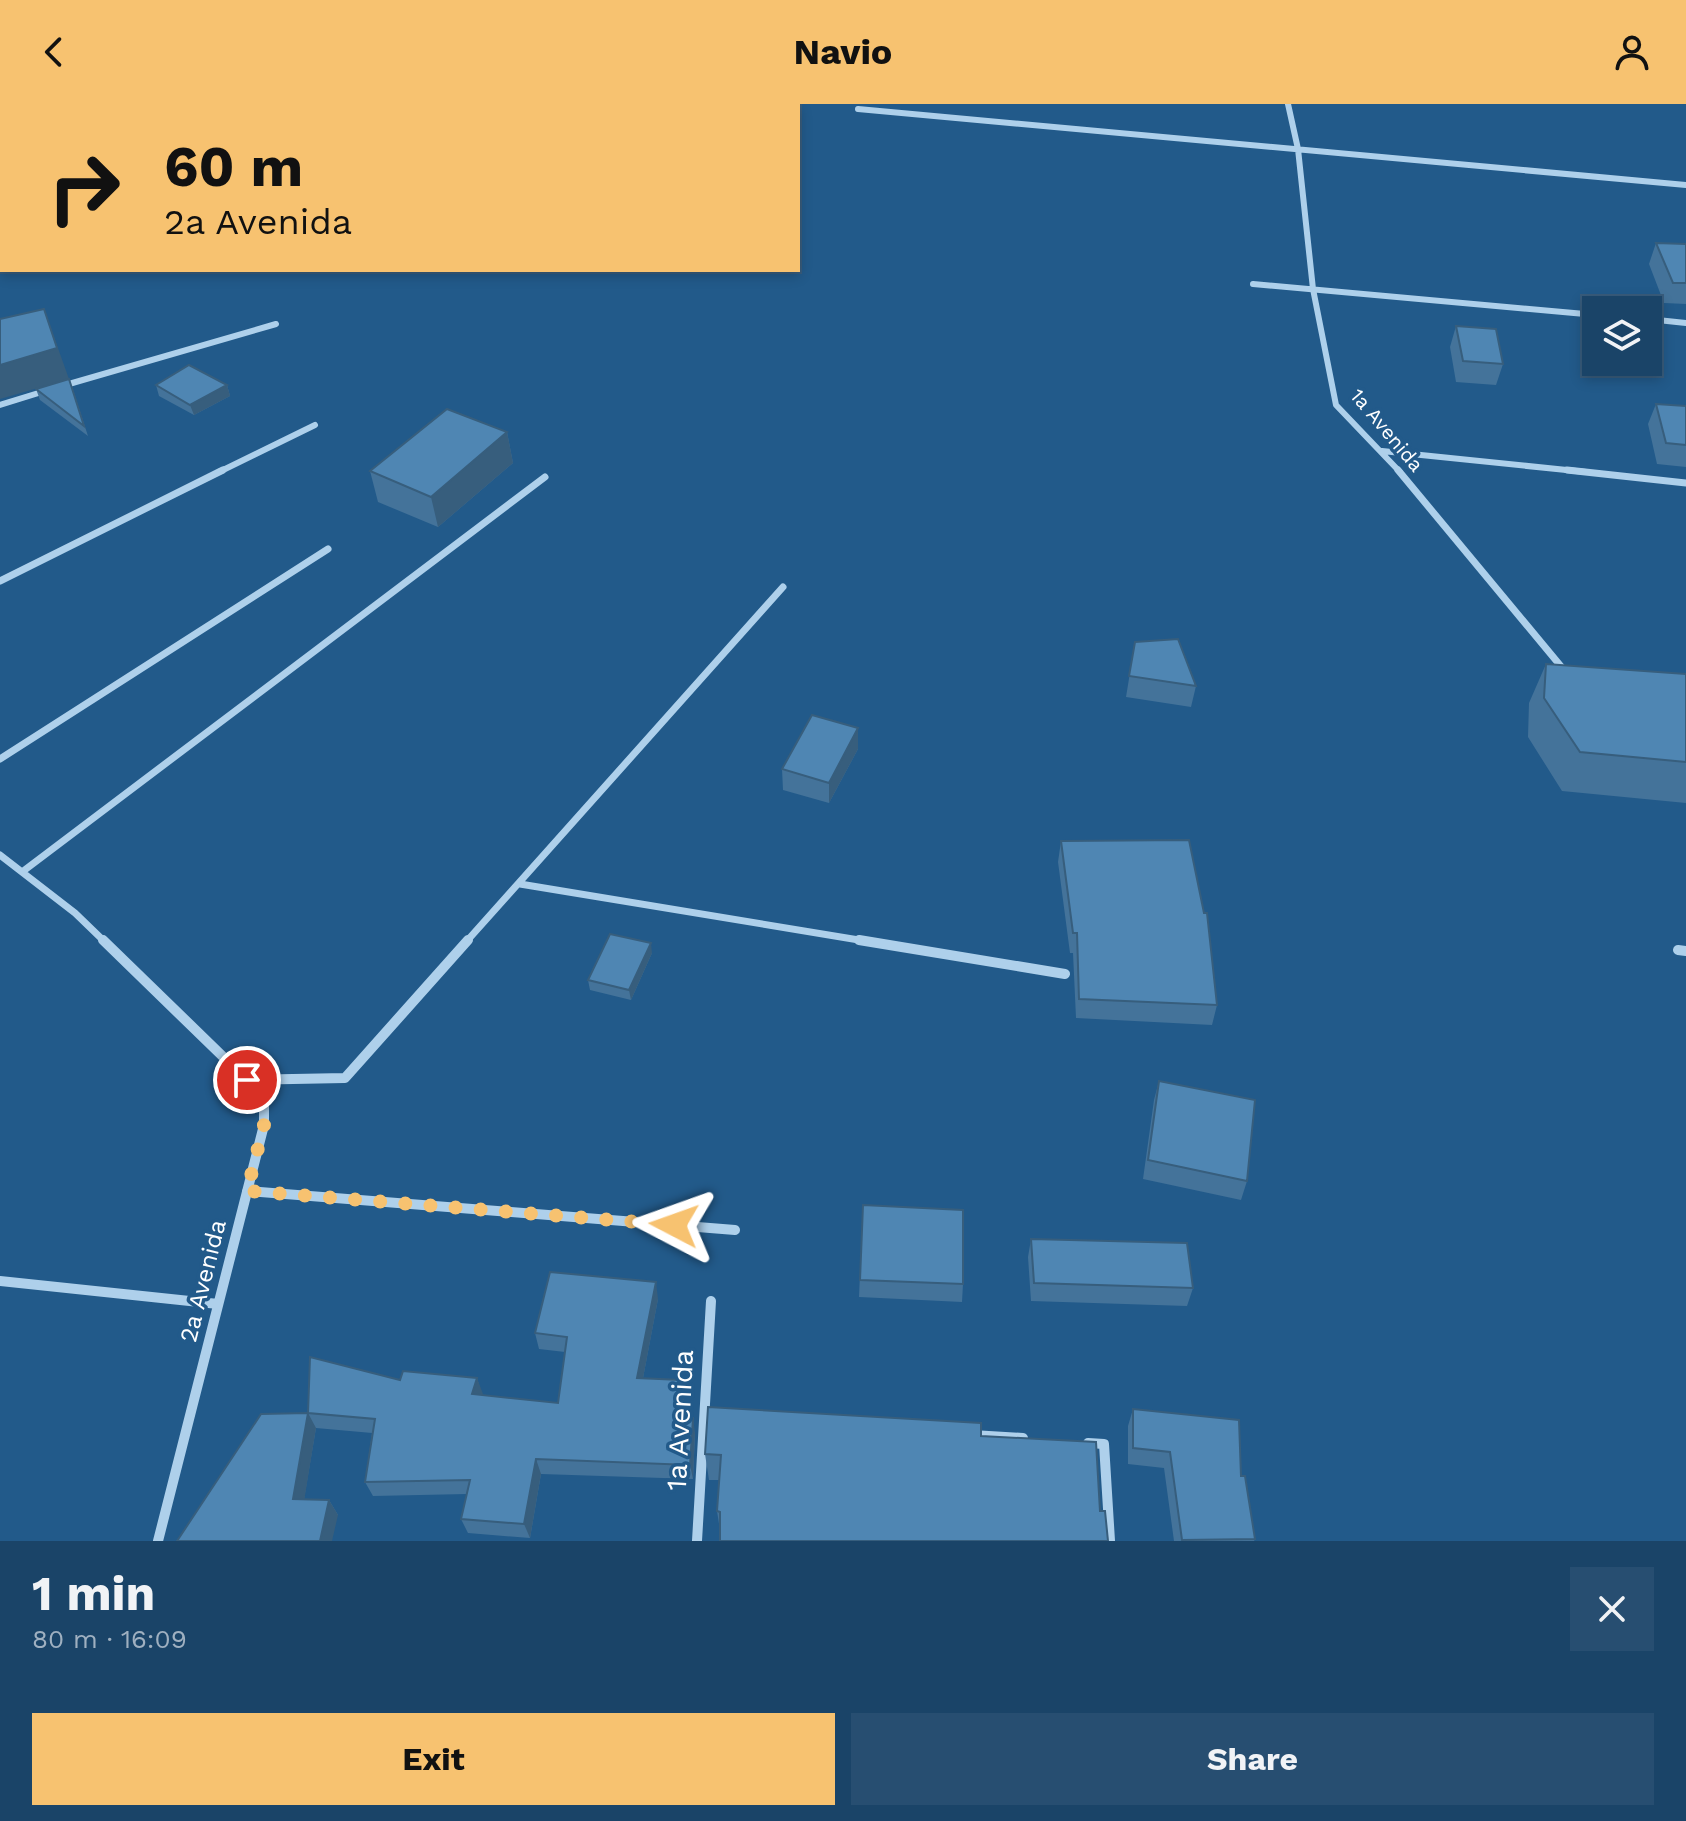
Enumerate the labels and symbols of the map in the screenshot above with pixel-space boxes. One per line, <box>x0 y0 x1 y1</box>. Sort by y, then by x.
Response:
street label: 1a Avenida <box>1345 384 1429 476</box>
pin <box>213 1046 281 1114</box>
position arrow <box>632 1183 716 1267</box>
street label: 2a Avenida <box>174 1217 232 1345</box>
street label: 1a Avenida <box>660 1349 700 1491</box>

